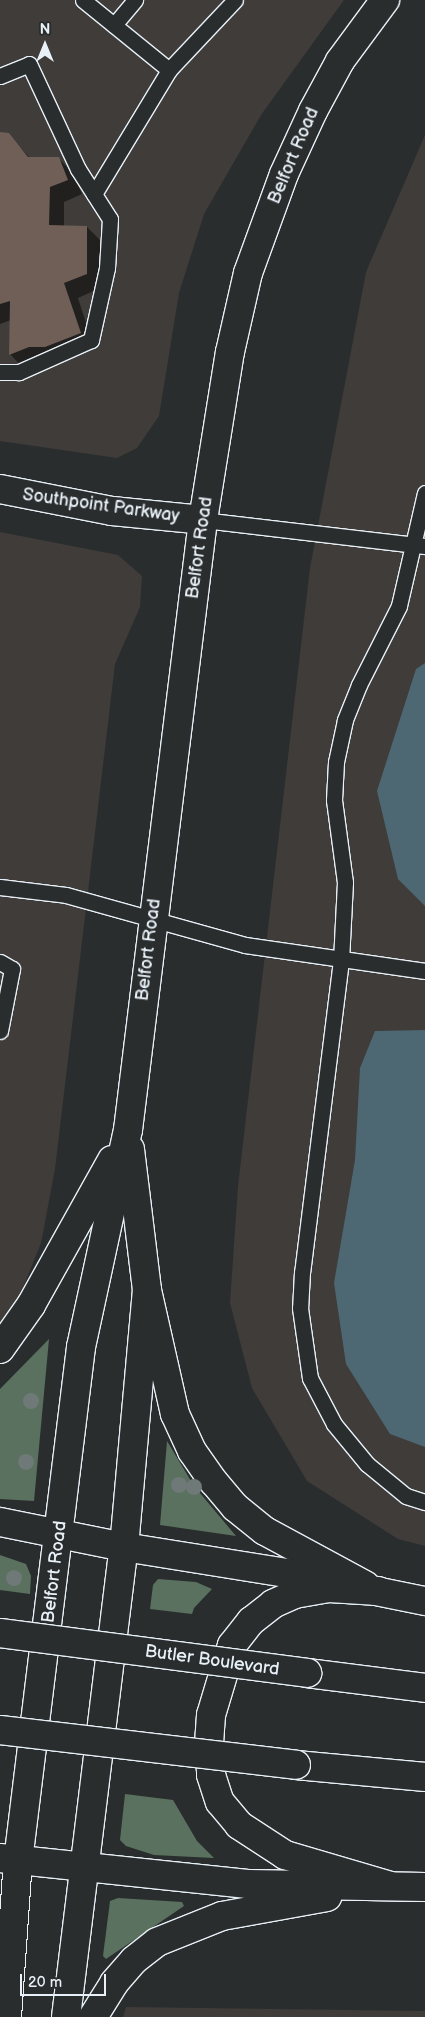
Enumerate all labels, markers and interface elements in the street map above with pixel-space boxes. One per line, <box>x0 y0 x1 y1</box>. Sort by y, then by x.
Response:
north arrow <box>20 20 70 70</box>
text: N <box>40 21 50 38</box>
street label: Belfort Road <box>264 105 324 207</box>
street label: Southpoint Parkway <box>21 484 181 528</box>
street label: Belfort Road <box>182 496 218 600</box>
street label: Belfort Road <box>132 898 166 1002</box>
street label: Belfort Road <box>38 1520 72 1624</box>
street label: Butler Boulevard <box>143 1641 281 1681</box>
scale bar <box>22 1964 109 1996</box>
text: 20 m <box>28 1973 62 1992</box>

